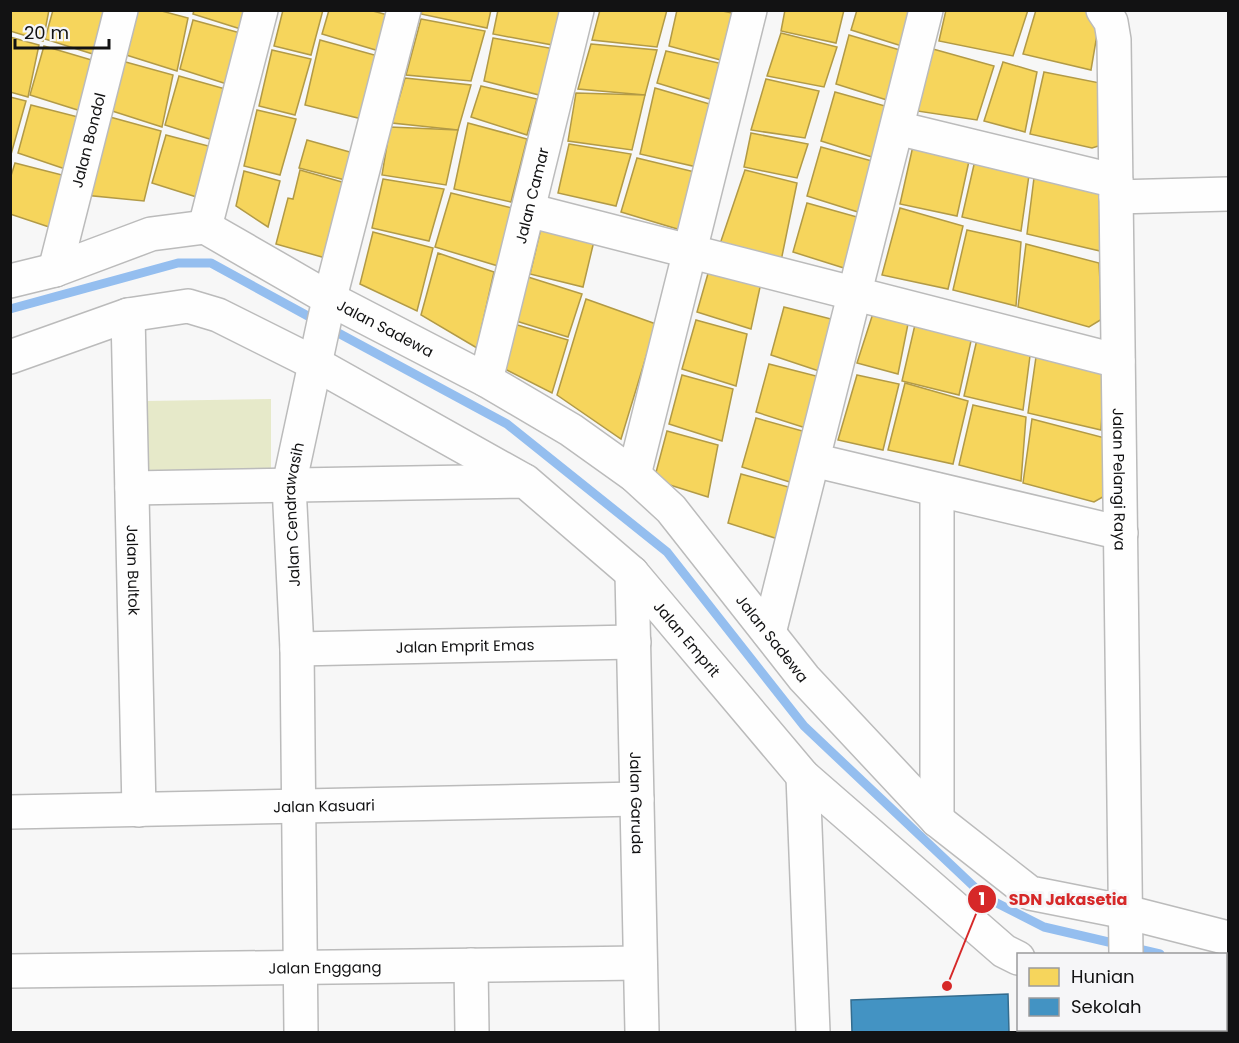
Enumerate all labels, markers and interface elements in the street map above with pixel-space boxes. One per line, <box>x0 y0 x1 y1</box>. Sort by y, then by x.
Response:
scale bar <box>15 12 110 50</box>
text: 20 m <box>24 20 69 45</box>
street label: Jalan Bondol <box>66 90 110 190</box>
street label: Jalan Camar <box>509 145 553 246</box>
street label: Jalan Sadewa <box>333 294 437 362</box>
street label: Jalan Pelangi Raya <box>1108 408 1131 551</box>
street label: Jalan Cendrawasih <box>279 440 308 587</box>
street label: Jalan Bultok <box>122 524 145 616</box>
street label: Jalan Sadewa <box>732 590 814 686</box>
street label: Jalan Emprit <box>649 596 725 681</box>
street label: Jalan Emprit Emas <box>395 634 535 657</box>
street label: Jalan Garuda <box>625 751 649 855</box>
street label: Jalan Kasuari <box>273 794 375 817</box>
callout: SDN Jakasetia <box>967 882 1139 916</box>
text: 1 <box>979 886 985 911</box>
text: SDN Jakasetia <box>1009 888 1127 911</box>
legend <box>1017 953 1227 1031</box>
street label: Jalan Enggang <box>268 956 382 978</box>
text: Hunian <box>1071 964 1135 989</box>
text: Sekolah <box>1071 994 1142 1019</box>

